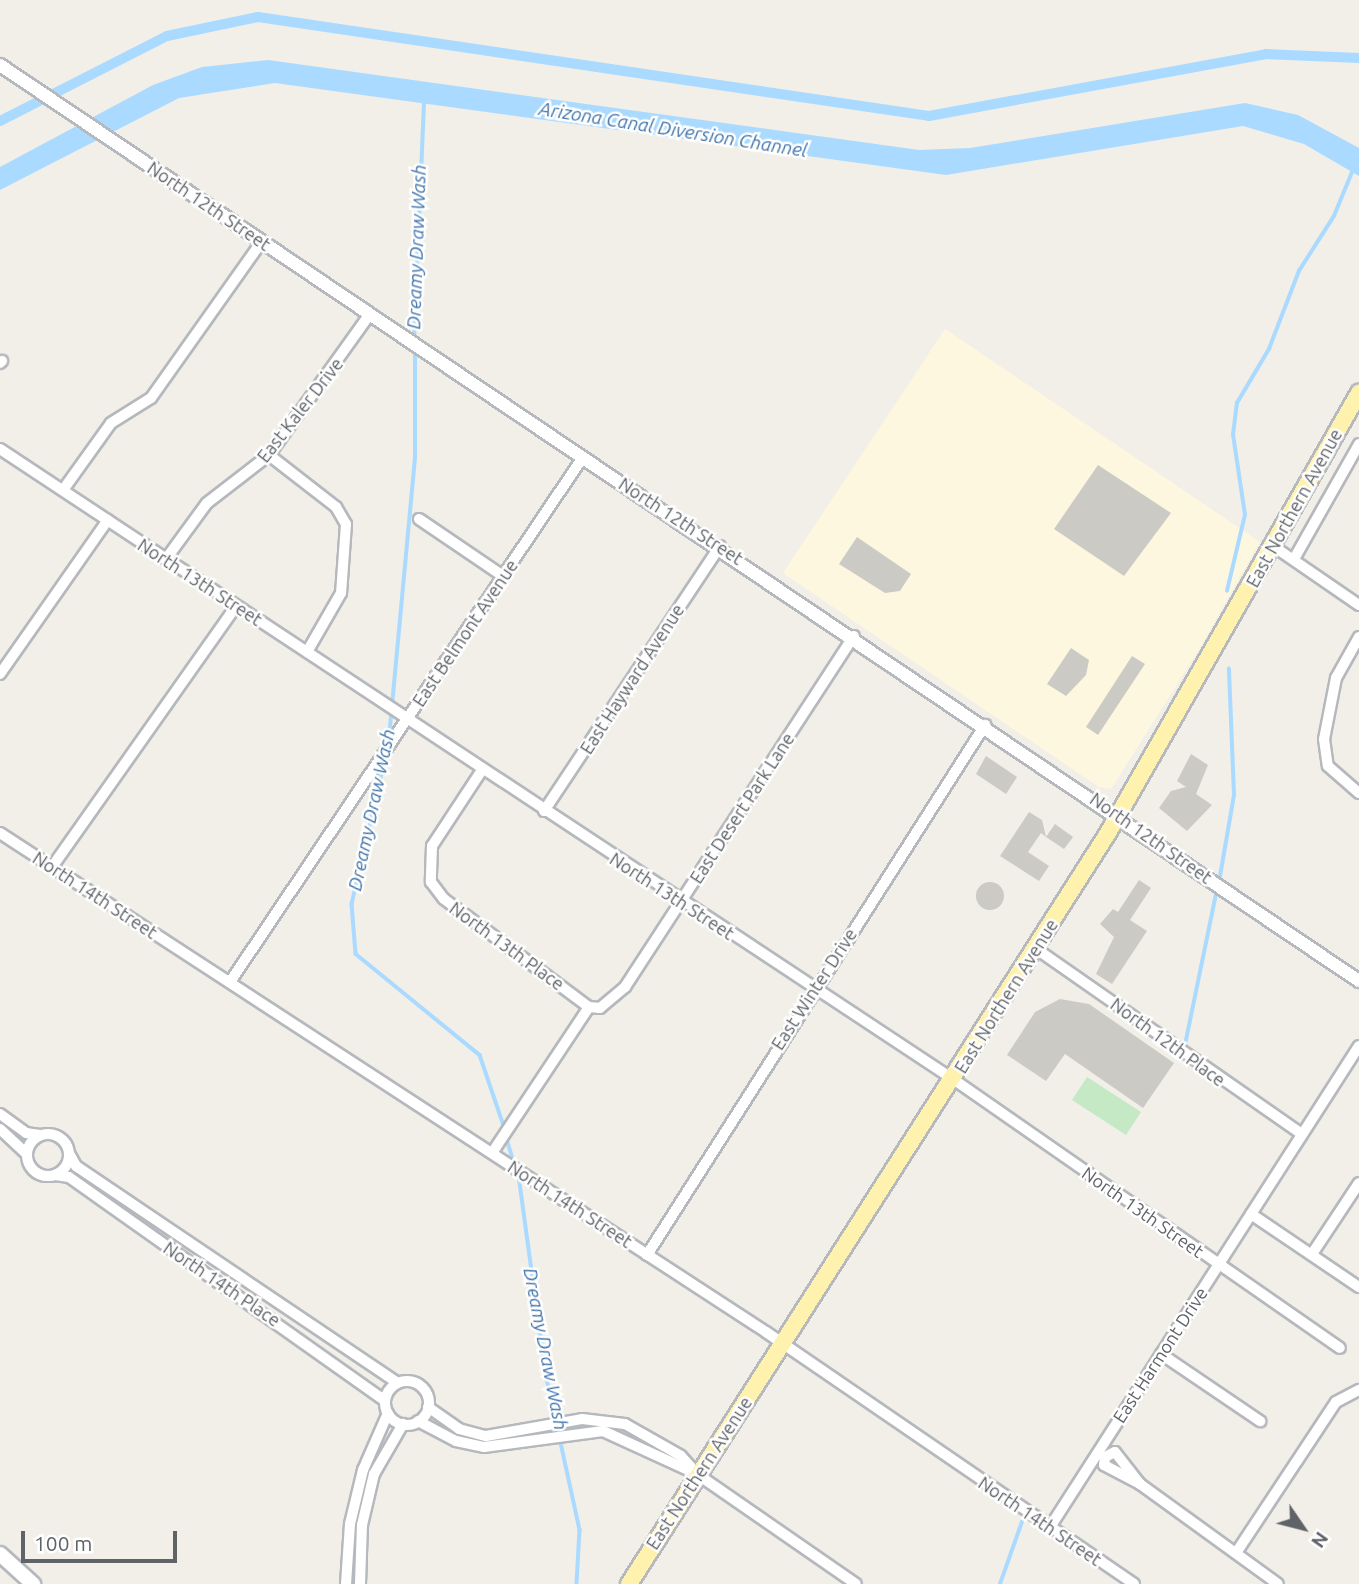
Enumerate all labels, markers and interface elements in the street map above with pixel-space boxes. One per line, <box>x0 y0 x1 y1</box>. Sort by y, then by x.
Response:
water label: Arizona Canal Diversion Channel <box>537 98 809 162</box>
street label: North 12th Street <box>143 157 275 255</box>
water label: Dreamy Draw Wash <box>403 164 431 330</box>
street label: East Kaler Drive <box>252 353 348 467</box>
street label: East Northern Avenue <box>1241 425 1347 591</box>
street label: North 12th Street <box>615 473 747 569</box>
street label: North 13th Street <box>134 534 266 630</box>
street label: East Belmont Avenue <box>408 555 522 711</box>
street label: East Hayward Avenue <box>575 600 689 758</box>
water label: Dreamy Draw Wash <box>344 727 400 893</box>
street label: East Desert Park Lane <box>685 729 799 887</box>
street label: North 12th Street <box>1086 788 1216 888</box>
street label: North 14th Street <box>29 847 161 943</box>
street label: North 13th Street <box>606 848 738 944</box>
street label: North 13th Place <box>445 897 569 995</box>
street label: East Northern Avenue <box>950 915 1062 1077</box>
street label: East Winter Drive <box>767 924 861 1054</box>
street label: North 12th Place <box>1106 993 1230 1091</box>
street label: North 14th Street <box>504 1156 636 1252</box>
street label: North 13th Street <box>1078 1162 1208 1262</box>
street label: North 14th Place <box>159 1237 285 1331</box>
water label: Dreamy Draw Wash <box>518 1266 572 1432</box>
street label: East Harmont Drive <box>1108 1283 1212 1427</box>
street label: East Northern Avenue <box>642 1393 756 1553</box>
street label: North 14th Street <box>974 1472 1106 1570</box>
north arrow <box>1268 1493 1338 1563</box>
scale bar <box>24 1518 180 1562</box>
text: N <box>1307 1528 1333 1552</box>
text: 100 m <box>34 1531 92 1555</box>

